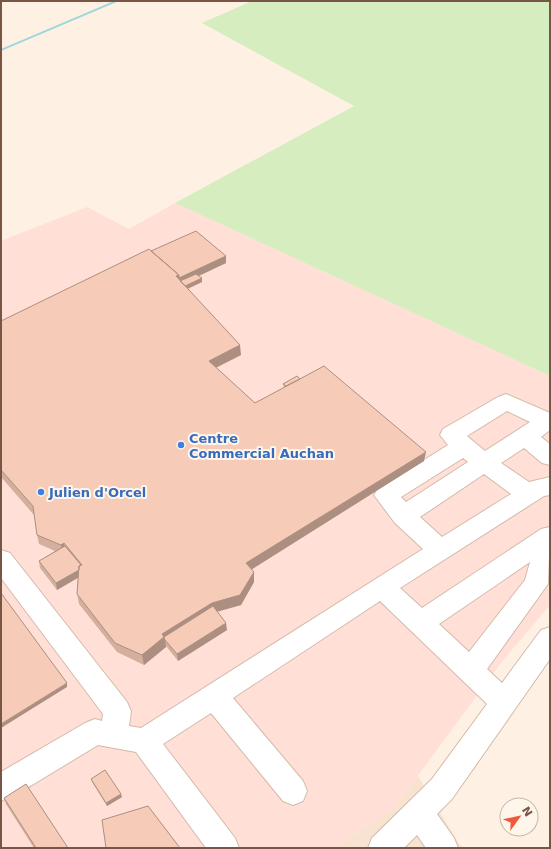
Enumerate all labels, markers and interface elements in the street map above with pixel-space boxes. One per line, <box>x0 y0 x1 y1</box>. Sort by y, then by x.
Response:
place label: Centre Commercial Auchan <box>189 431 334 461</box>
marker: Centre Commercial Auchan <box>176 440 186 450</box>
place label: Julien d'Orcel <box>48 485 146 500</box>
marker: Julien d'Orcel <box>36 487 46 497</box>
north arrow <box>499 797 539 837</box>
text: N <box>519 804 535 819</box>

